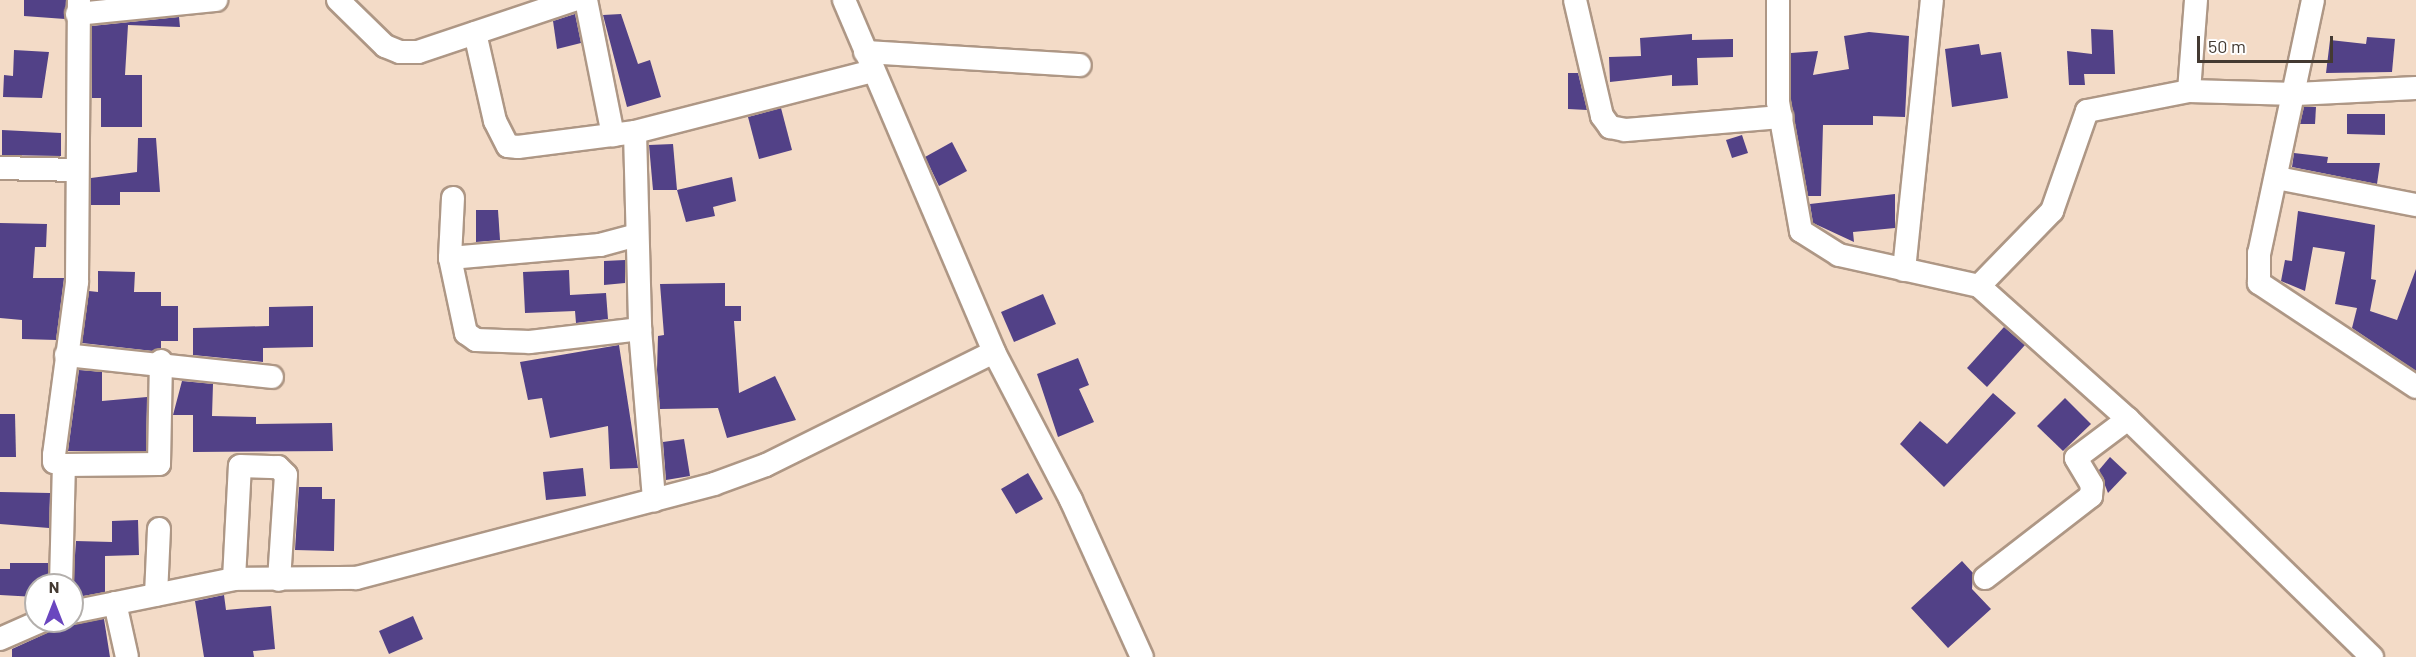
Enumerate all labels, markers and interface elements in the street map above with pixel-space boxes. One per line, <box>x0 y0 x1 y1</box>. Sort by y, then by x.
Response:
scale bar <box>2200 24 2336 62</box>
text: 50 m <box>2208 35 2246 57</box>
north arrow <box>24 573 84 633</box>
text: N <box>49 577 59 596</box>

